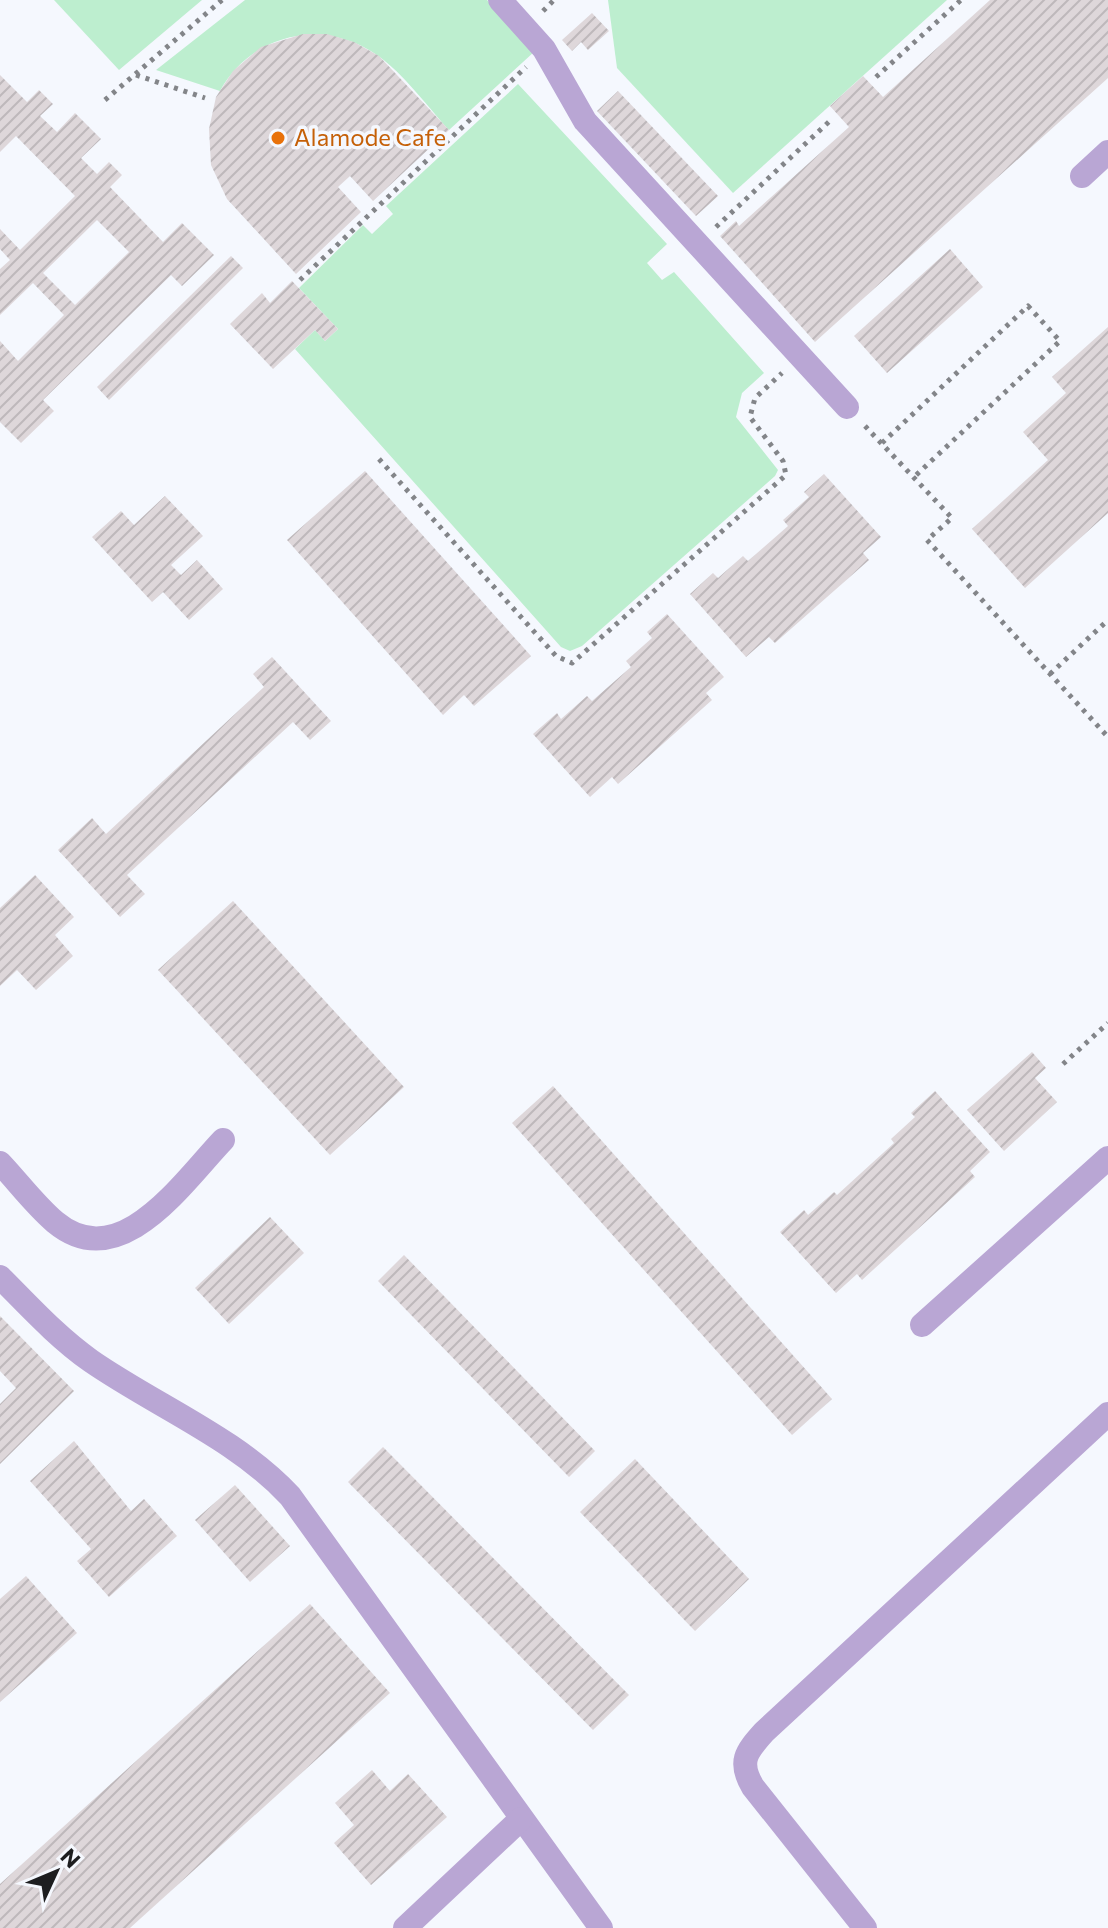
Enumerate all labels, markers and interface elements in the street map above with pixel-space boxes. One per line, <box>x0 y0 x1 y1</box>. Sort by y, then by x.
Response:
place label: Alamode Cafe <box>294 122 446 151</box>
marker: Alamode Cafe <box>269 129 287 147</box>
north arrow <box>16 1832 96 1912</box>
text: N <box>55 1842 86 1873</box>

